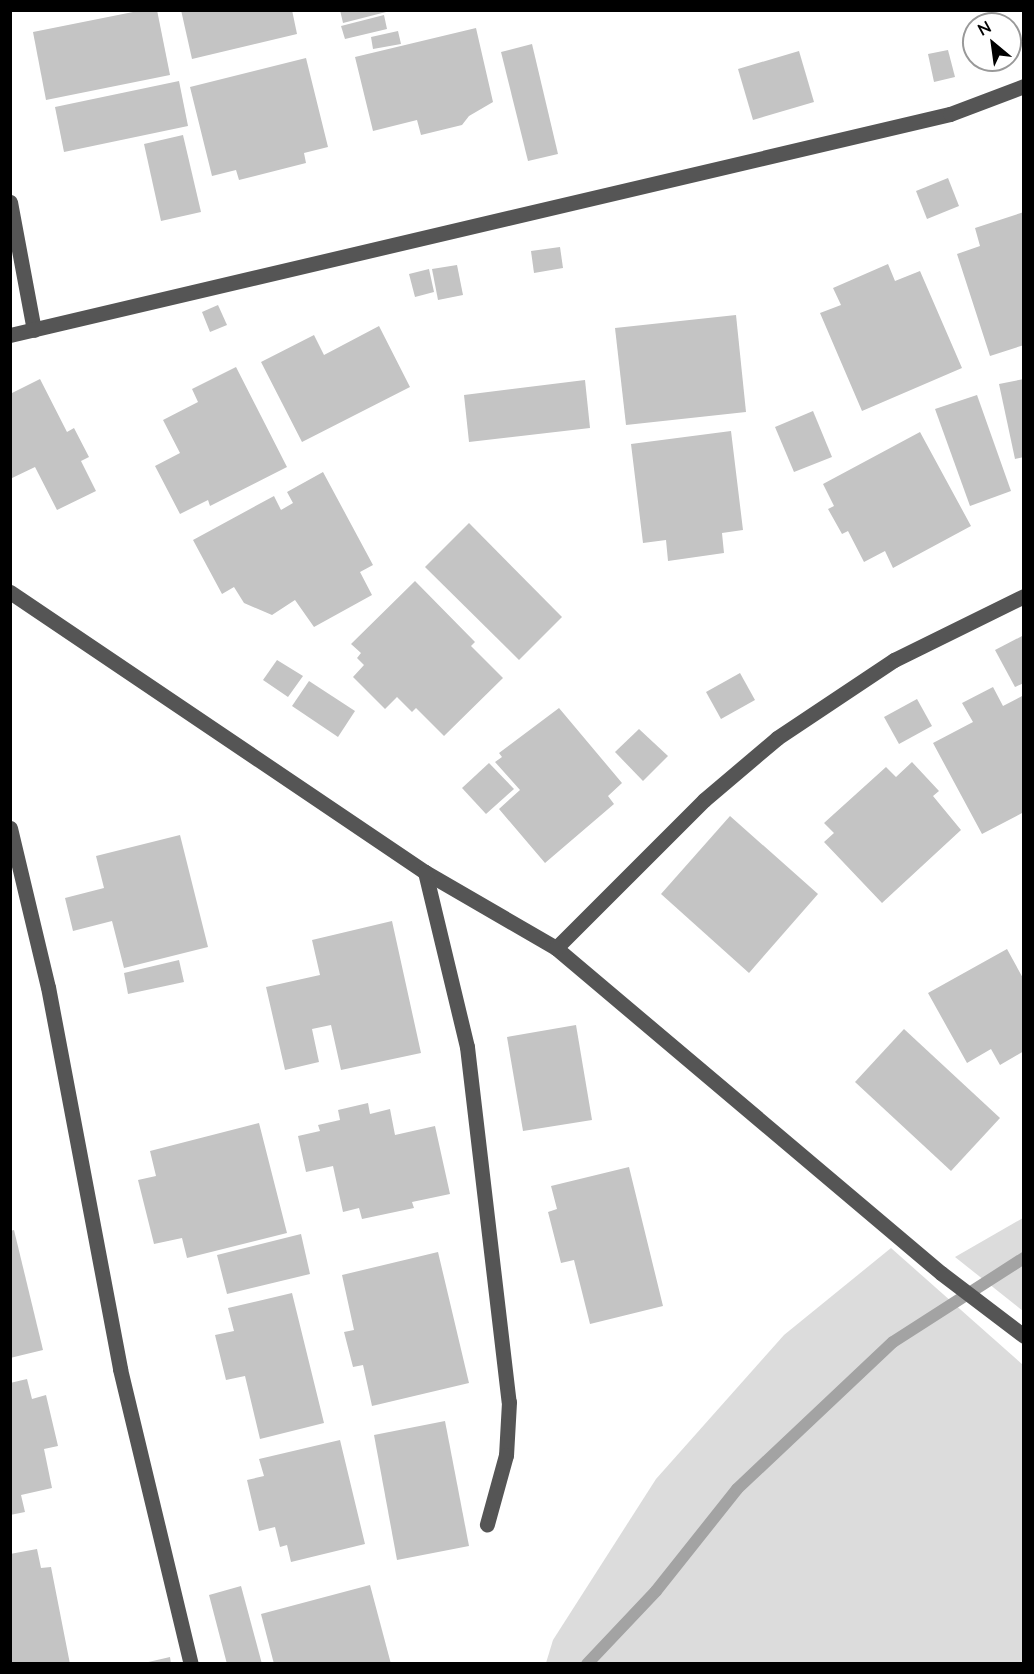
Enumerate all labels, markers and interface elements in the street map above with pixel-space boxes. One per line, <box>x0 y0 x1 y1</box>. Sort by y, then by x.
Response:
north arrow <box>962 12 1022 72</box>
text: N <box>974 16 994 39</box>

